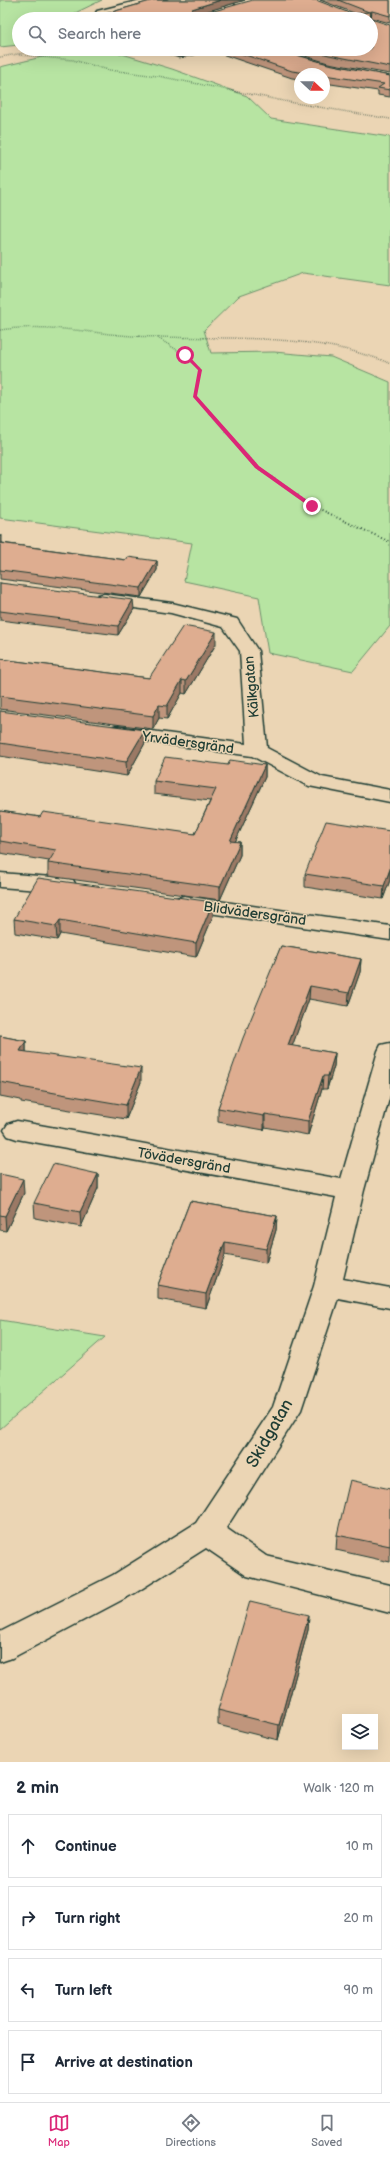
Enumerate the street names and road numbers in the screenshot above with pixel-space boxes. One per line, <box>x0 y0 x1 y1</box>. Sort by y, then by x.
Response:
street label: Kälkgatan <box>240 655 263 719</box>
street label: Yrvädersgränd <box>140 727 235 757</box>
street label: Blidvädersgränd <box>202 898 307 929</box>
street label: Tövädersgränd <box>136 1144 232 1177</box>
street label: Skidgatan <box>242 1396 297 1471</box>

